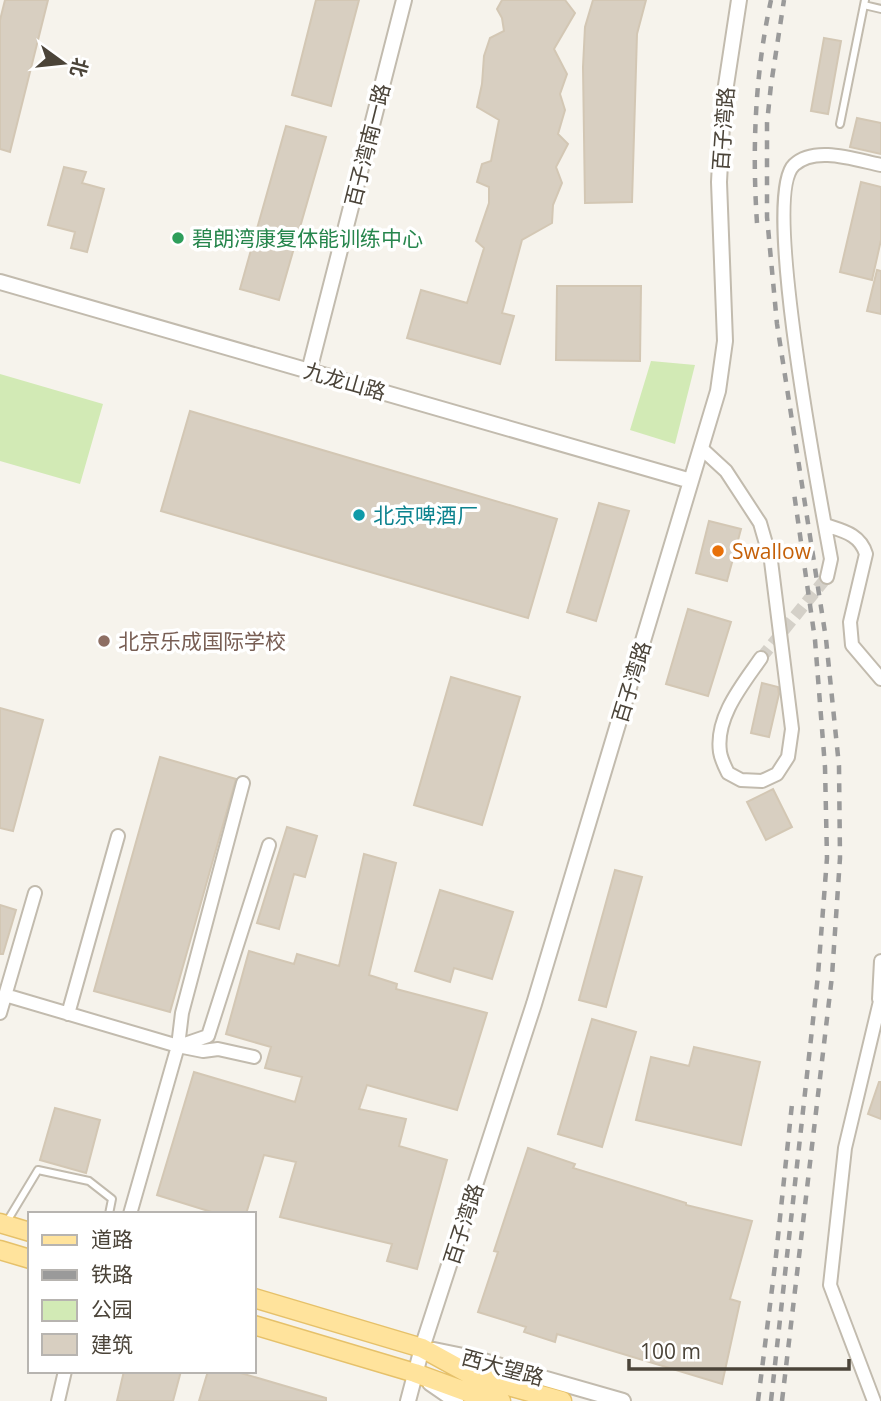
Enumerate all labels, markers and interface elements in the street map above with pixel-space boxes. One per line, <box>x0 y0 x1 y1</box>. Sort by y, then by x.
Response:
north arrow <box>28 28 98 98</box>
text: 北 <box>64 55 94 80</box>
street label: 百子湾南一路 <box>338 80 396 210</box>
street label: 百子湾路 <box>706 86 740 172</box>
place label: 碧朗湾康复体能训练中心 <box>192 224 423 252</box>
marker: 碧朗湾康复体能训练中心 <box>170 230 186 246</box>
street label: 九龙山路 <box>301 356 389 406</box>
place label: 北京啤酒厂 <box>373 501 478 529</box>
marker: 北京啤酒厂 <box>351 507 367 523</box>
place label: Swallow <box>732 537 812 565</box>
marker: Swallow <box>710 543 726 559</box>
place label: 北京乐成国际学校 <box>118 627 286 655</box>
marker: 北京乐成国际学校 <box>96 633 112 649</box>
street label: 百子湾路 <box>605 638 657 726</box>
street label: 百子湾路 <box>437 1180 489 1268</box>
legend <box>28 1212 256 1373</box>
text: 道路 <box>91 1225 133 1253</box>
text: 铁路 <box>91 1260 133 1288</box>
text: 公园 <box>91 1295 133 1323</box>
scale bar <box>629 1328 850 1372</box>
text: 建筑 <box>91 1330 133 1358</box>
text: 100 m <box>640 1337 701 1365</box>
street label: 西大望路 <box>459 1343 547 1391</box>

